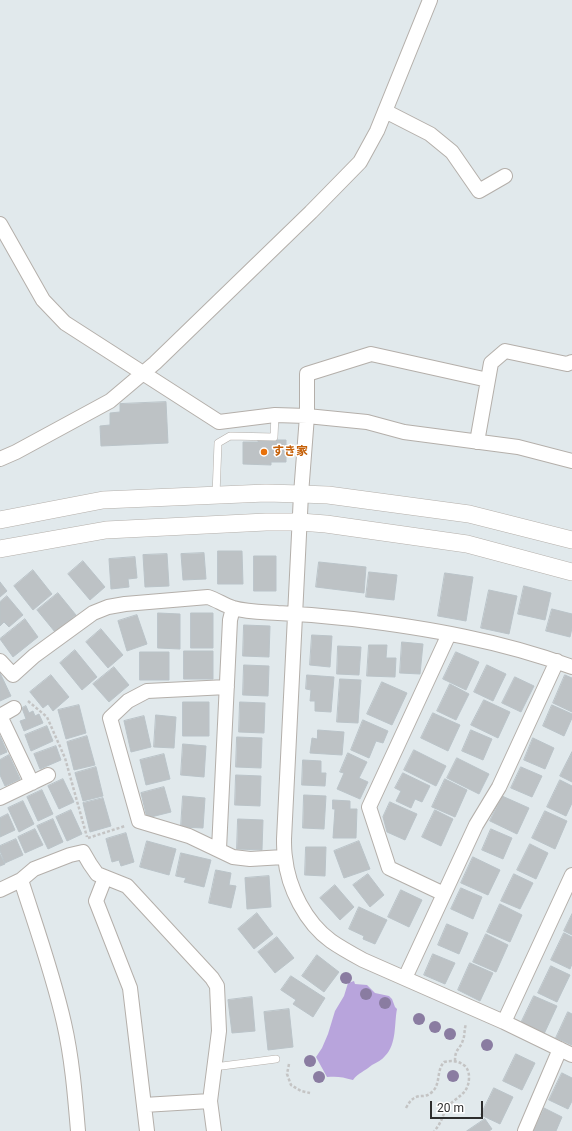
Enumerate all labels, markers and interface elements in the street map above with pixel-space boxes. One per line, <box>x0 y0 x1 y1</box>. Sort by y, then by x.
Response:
place label: すき家 <box>272 445 308 459</box>
marker: すき家 <box>259 447 269 457</box>
scale bar <box>432 1093 485 1119</box>
text: 20 m <box>437 1101 464 1115</box>

